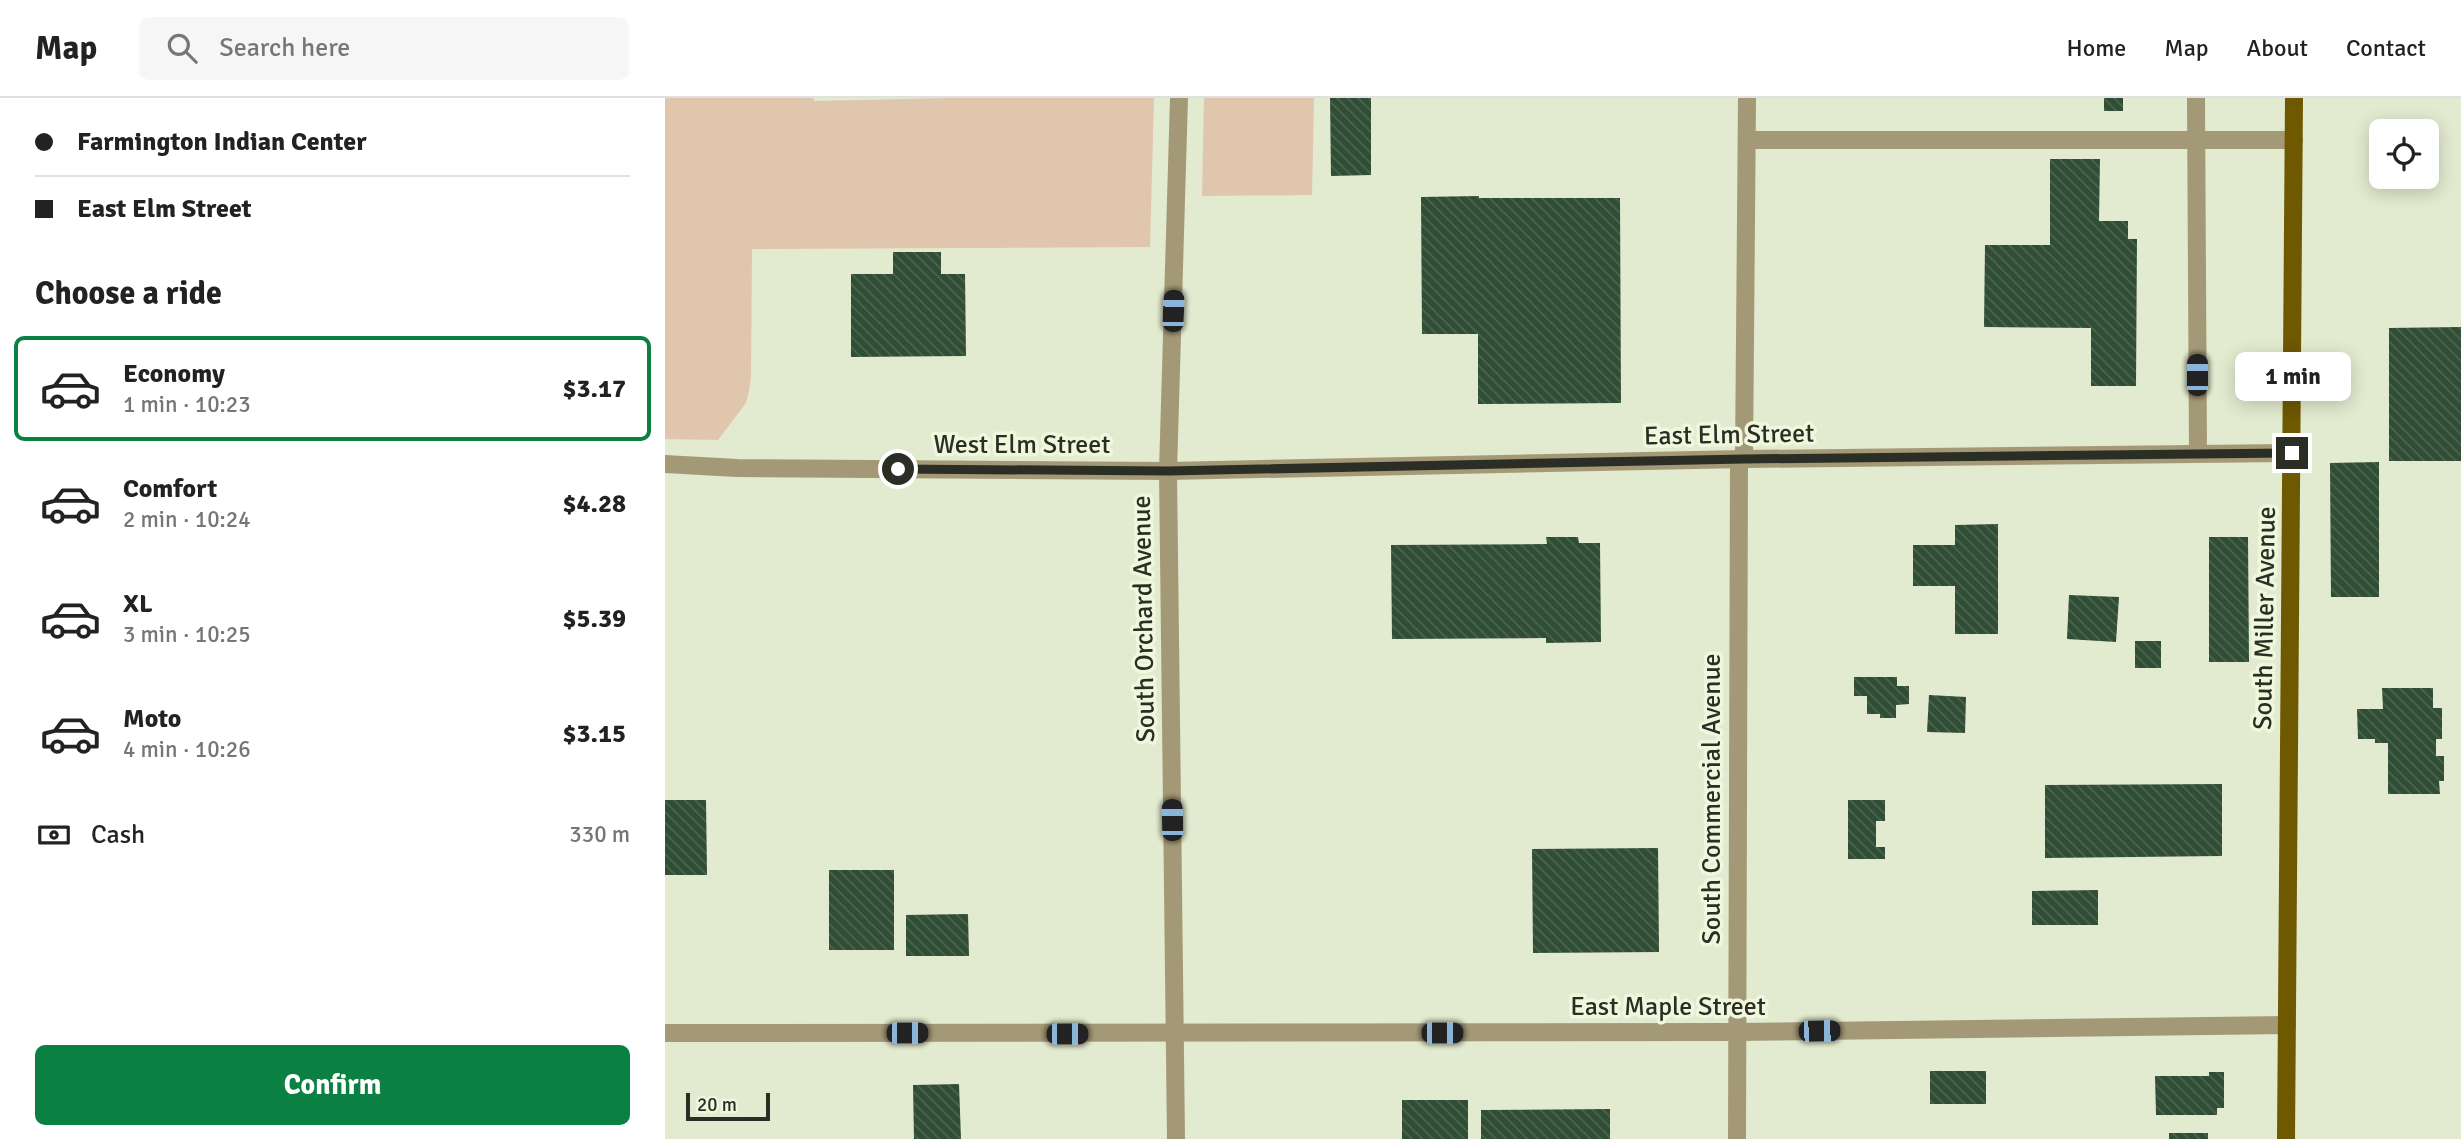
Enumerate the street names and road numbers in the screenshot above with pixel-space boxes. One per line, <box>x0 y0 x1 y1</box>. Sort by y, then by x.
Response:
street label: East Elm Street <box>1644 418 1815 452</box>
street label: West Elm Street <box>934 429 1110 461</box>
street label: South Orchard Avenue <box>1126 495 1162 743</box>
street label: South Miller Avenue <box>2247 506 2283 730</box>
street label: South Commercial Avenue <box>1696 653 1728 945</box>
street label: East Maple Street <box>1570 991 1766 1023</box>

